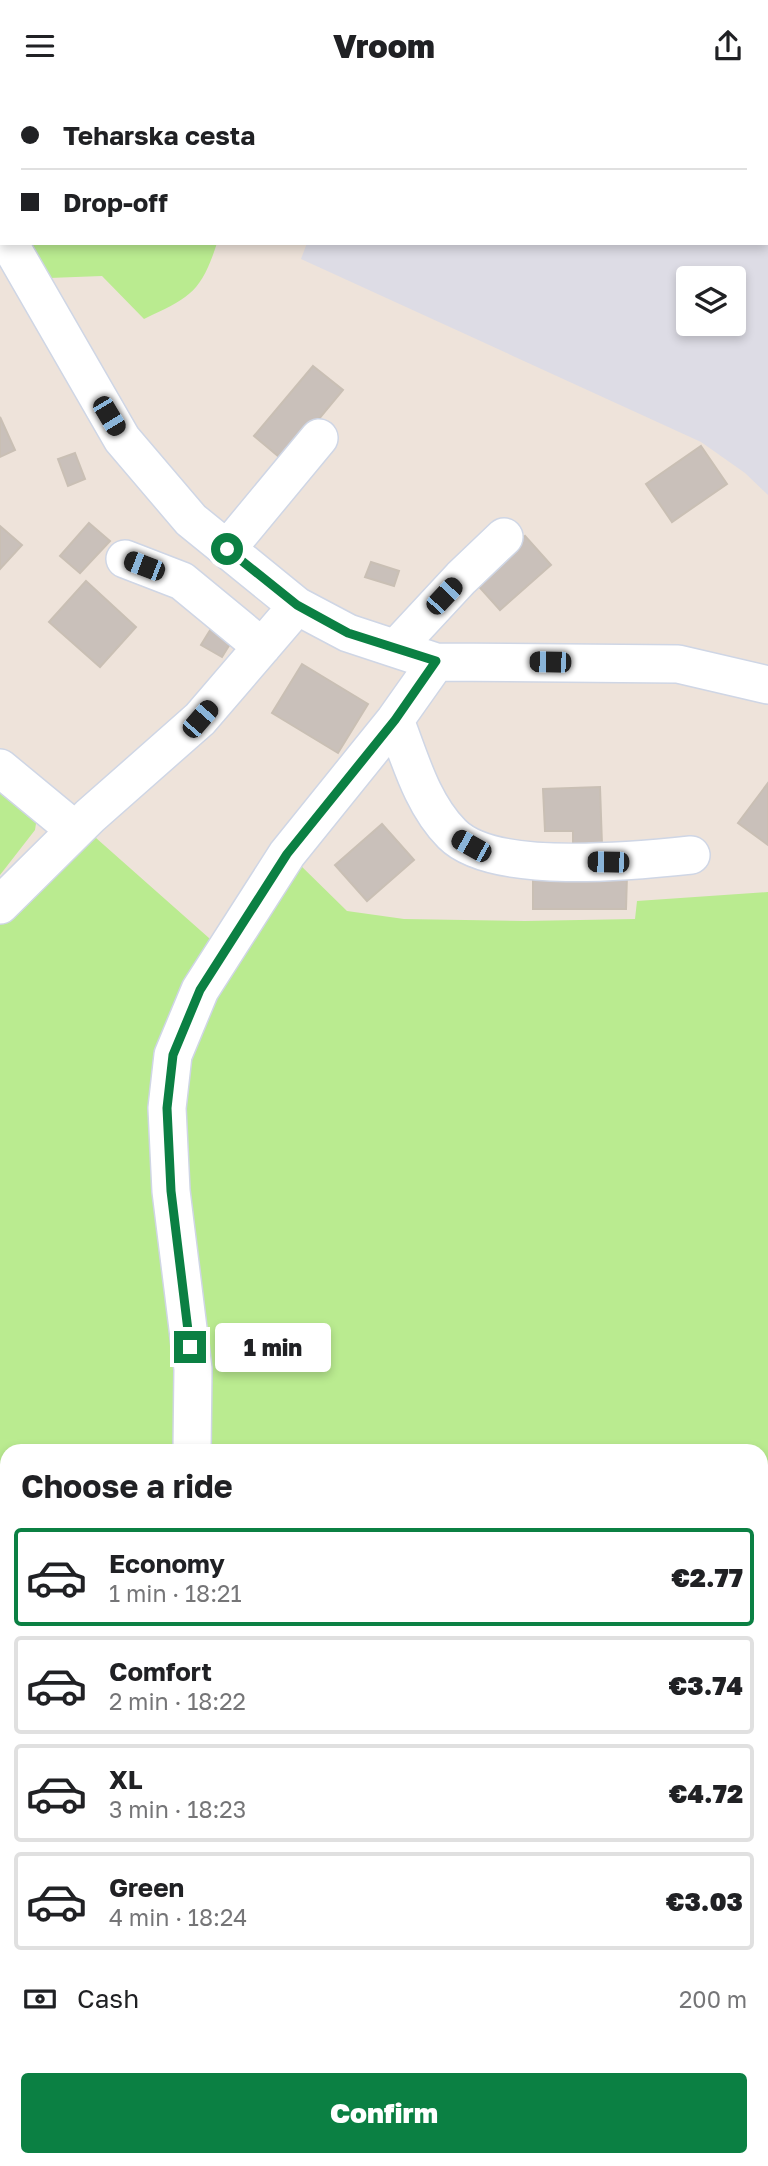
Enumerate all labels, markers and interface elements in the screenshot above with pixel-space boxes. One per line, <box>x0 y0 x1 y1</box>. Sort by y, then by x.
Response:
icon: menu <box>21 27 59 65</box>
text: Vroom <box>333 27 435 65</box>
icon: share <box>709 27 747 65</box>
text: Teharska cesta <box>63 120 255 151</box>
text: Drop-off <box>63 187 168 218</box>
map controls <box>676 266 746 336</box>
button: layers <box>676 266 746 336</box>
car <box>90 393 129 439</box>
route start <box>211 533 243 565</box>
car <box>121 549 168 583</box>
car <box>422 573 467 619</box>
car <box>529 651 572 673</box>
car <box>179 696 222 742</box>
car <box>448 827 495 865</box>
car <box>587 851 630 873</box>
callout: 1 min <box>214 1323 330 1371</box>
route end <box>174 1331 206 1363</box>
text: 1 min <box>244 1333 302 1361</box>
text: Choose a ride <box>21 1467 233 1505</box>
icon: car <box>25 1546 88 1609</box>
text: Economy <box>109 1548 225 1579</box>
text: €2.77 <box>671 1562 743 1593</box>
text: 1 min · 18:21 <box>109 1579 242 1607</box>
icon: car <box>25 1654 88 1717</box>
text: Comfort <box>109 1656 212 1687</box>
text: €3.74 <box>669 1670 743 1701</box>
text: 2 min · 18:22 <box>109 1687 246 1715</box>
icon: car <box>25 1762 88 1825</box>
text: XL <box>109 1764 143 1795</box>
text: €4.72 <box>669 1778 743 1809</box>
text: 3 min · 18:23 <box>109 1795 246 1823</box>
icon: car <box>25 1870 88 1933</box>
text: Green <box>109 1872 184 1903</box>
text: €3.03 <box>666 1886 743 1917</box>
text: 4 min · 18:24 <box>109 1903 247 1931</box>
icon: cash <box>21 1980 59 2018</box>
text: Cash <box>77 1983 139 2014</box>
text: 200 m <box>679 1985 747 2013</box>
button: Confirm <box>21 2073 747 2153</box>

